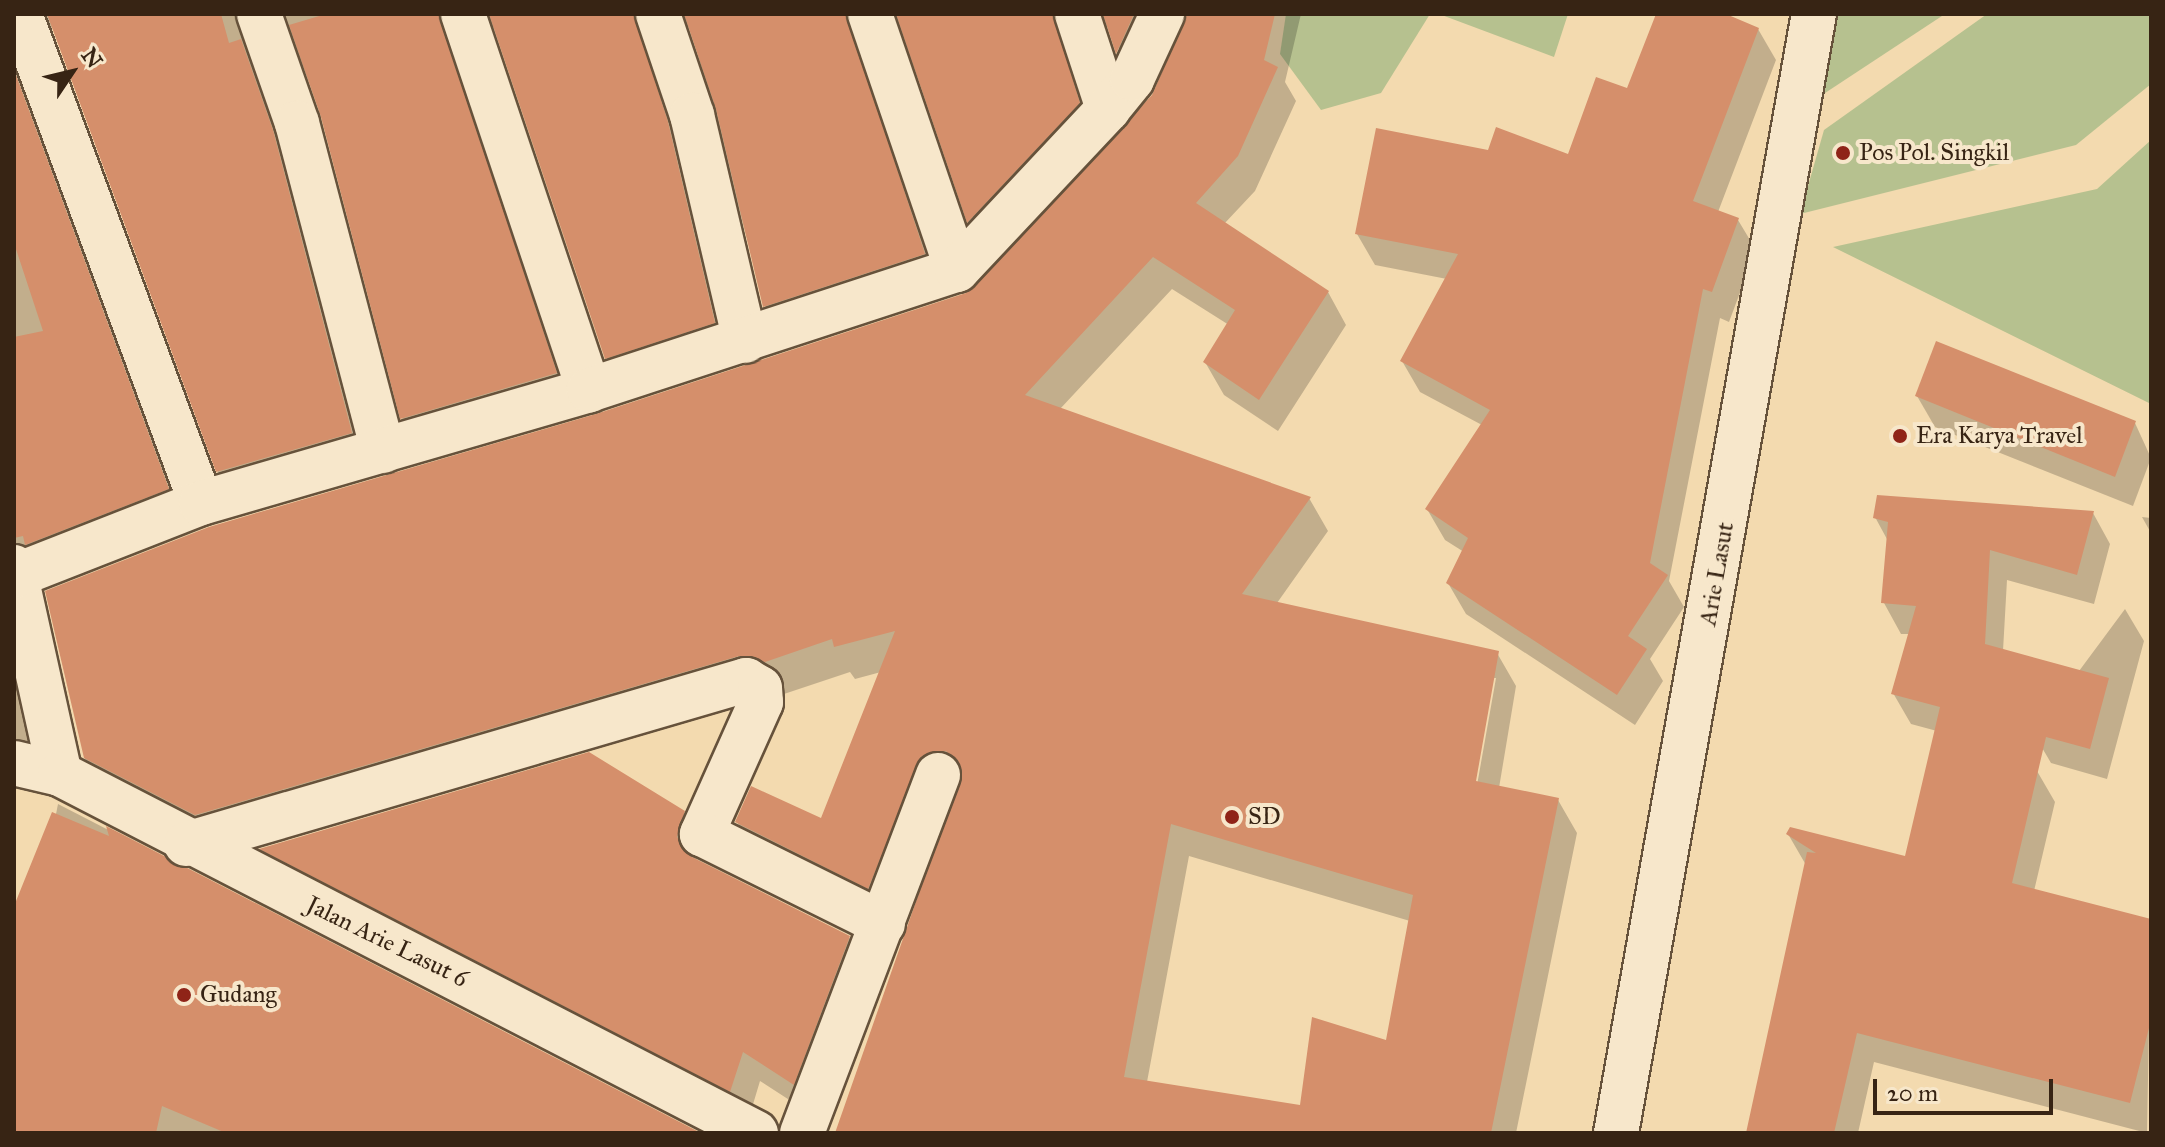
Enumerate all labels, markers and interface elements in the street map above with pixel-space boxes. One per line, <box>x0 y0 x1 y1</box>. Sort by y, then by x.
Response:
north arrow <box>32 32 112 112</box>
text: N <box>76 43 108 73</box>
place label: Pos Pol. Singkil <box>1859 139 2009 167</box>
marker: Pos Pol. Singkil <box>1834 144 1852 162</box>
place label: Era Karya Travel <box>1916 422 2083 450</box>
marker: Era Karya Travel <box>1891 427 1909 445</box>
street label: Arie Lasut <box>1694 520 1740 628</box>
place label: SD <box>1248 803 1281 831</box>
marker: SD <box>1223 808 1241 826</box>
street label: Jalan Arie Lasut 6 <box>301 890 473 994</box>
place label: Gudang <box>200 981 277 1009</box>
marker: Gudang <box>175 986 193 1004</box>
scale bar <box>1877 1063 2057 1113</box>
text: 20 m <box>1887 1078 1938 1108</box>

